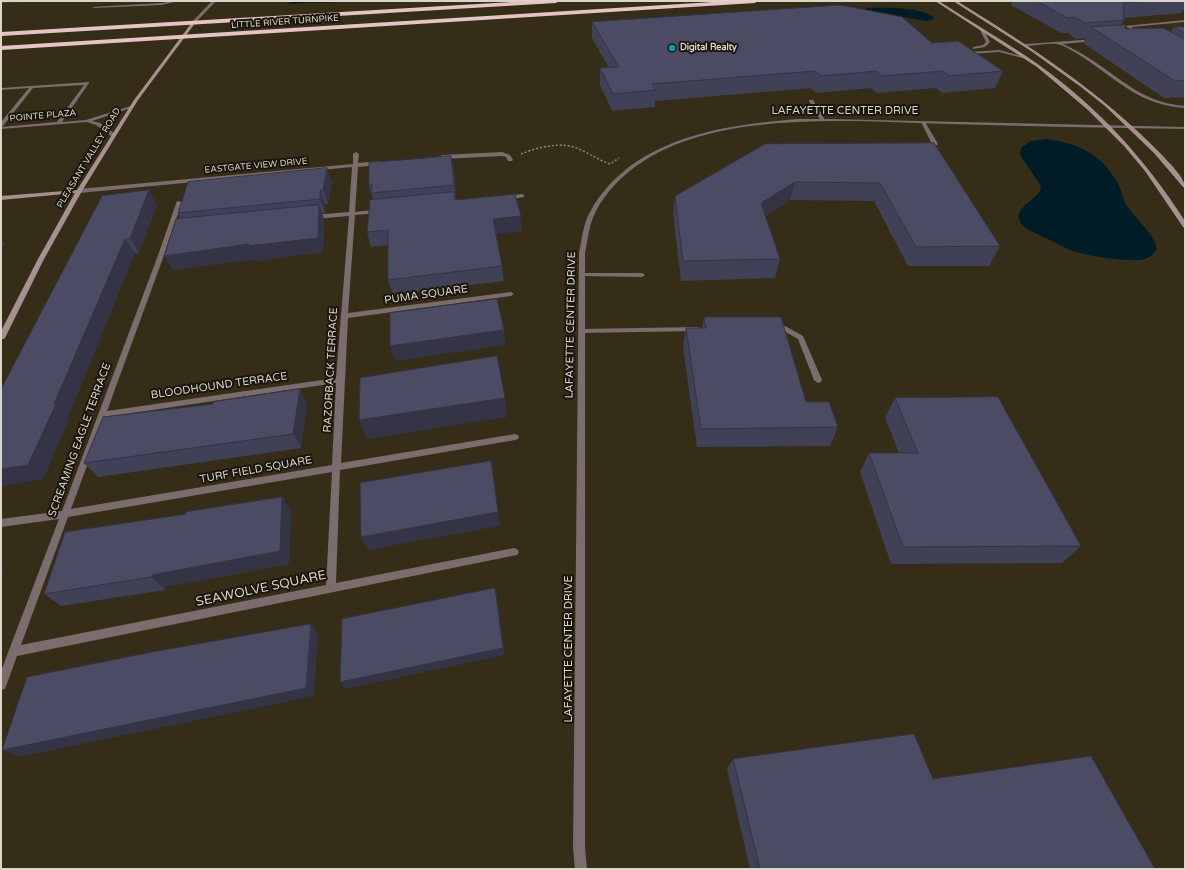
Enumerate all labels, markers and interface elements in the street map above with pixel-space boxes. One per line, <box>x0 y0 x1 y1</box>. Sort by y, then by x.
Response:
street label: LITTLE RIVER TURNPIKE <box>231 13 339 31</box>
marker: Digital Realty <box>667 43 677 53</box>
place label: Digital Realty <box>680 43 737 53</box>
street label: LAFAYETTE CENTER DRIVE <box>771 104 919 118</box>
street label: PLEASANT VALLEY ROAD <box>55 106 123 210</box>
street label: POINTE PLAZA <box>9 108 77 124</box>
street label: EASTGATE VIEW DRIVE <box>204 156 308 176</box>
street label: LAFAYETTE CENTER DRIVE <box>563 251 579 399</box>
street label: PUMA SQUARE <box>383 283 469 307</box>
street label: RAZORBACK TERRACE <box>321 307 341 433</box>
street label: SCREAMING EAGLE TERRACE <box>46 361 114 519</box>
street label: BLOODHOUND TERRACE <box>150 370 288 402</box>
street label: TURF FIELD SQUARE <box>199 454 313 486</box>
street label: SEAWOLVE SQUARE <box>195 568 327 610</box>
street label: LAFAYETTE CENTER DRIVE <box>562 575 576 723</box>

